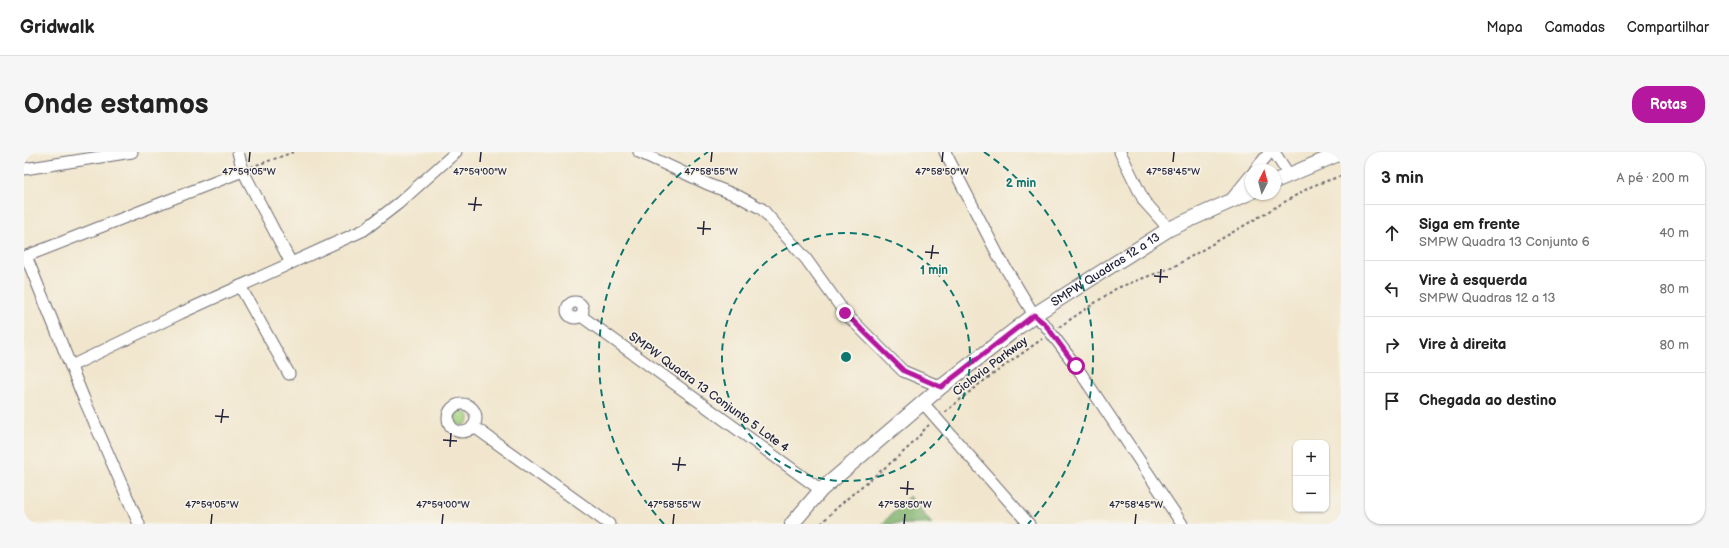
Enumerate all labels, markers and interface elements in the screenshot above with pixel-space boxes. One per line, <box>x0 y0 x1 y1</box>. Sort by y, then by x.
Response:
text: Gridwalk <box>20 16 95 39</box>
text: Mapa <box>1487 19 1523 36</box>
text: Camadas <box>1545 19 1605 36</box>
text: Compartilhar <box>1627 19 1709 36</box>
button: Rotas <box>1632 86 1705 123</box>
text: Onde estamos <box>24 88 209 121</box>
north arrow <box>1245 164 1281 200</box>
text: 47°59'05"W <box>222 166 276 178</box>
text: 47°59'00"W <box>453 166 507 178</box>
text: 47°58'55"W <box>684 166 738 178</box>
text: 47°58'50"W <box>915 166 969 178</box>
text: 47°58'45"W <box>1146 166 1200 178</box>
text: 3 min <box>1381 168 1424 188</box>
text: A pé · 200 m <box>1616 170 1689 186</box>
text: 2 min <box>1006 176 1036 191</box>
text: Siga em frente <box>1419 215 1520 234</box>
icon: ahead <box>1381 222 1403 244</box>
text: 40 m <box>1659 225 1689 241</box>
street label: SMPW Quadras 12 a 13 <box>1048 230 1163 310</box>
text: SMPW Quadra 13 Conjunto 6 <box>1419 234 1590 250</box>
text: 1 min <box>920 263 948 278</box>
text: Vire à esquerda <box>1419 271 1527 290</box>
icon: left <box>1381 278 1403 300</box>
text: 80 m <box>1660 281 1689 297</box>
text: SMPW Quadras 12 a 13 <box>1419 290 1556 306</box>
route end <box>836 304 854 322</box>
street label: SMPW Quadra 13 Conjunto 5 Lote 4 <box>626 329 792 456</box>
street label: Ciclovia Parkway <box>950 333 1031 399</box>
icon: right <box>1381 334 1403 356</box>
text: Vire à direita <box>1419 335 1506 354</box>
text: 80 m <box>1660 337 1689 353</box>
centre of rings <box>839 350 853 364</box>
route start <box>1067 357 1085 375</box>
icon: arrive <box>1381 390 1403 412</box>
text: Chegada ao destino <box>1419 391 1557 410</box>
map controls <box>1293 440 1329 512</box>
button: + <box>1293 440 1329 476</box>
button: − <box>1293 476 1329 512</box>
text: 47°59'05"W <box>185 499 239 511</box>
text: 47°59'00"W <box>416 499 470 511</box>
text: 47°58'55"W <box>647 499 701 511</box>
text: 47°58'50"W <box>878 499 932 511</box>
text: 47°58'45"W <box>1109 499 1163 511</box>

